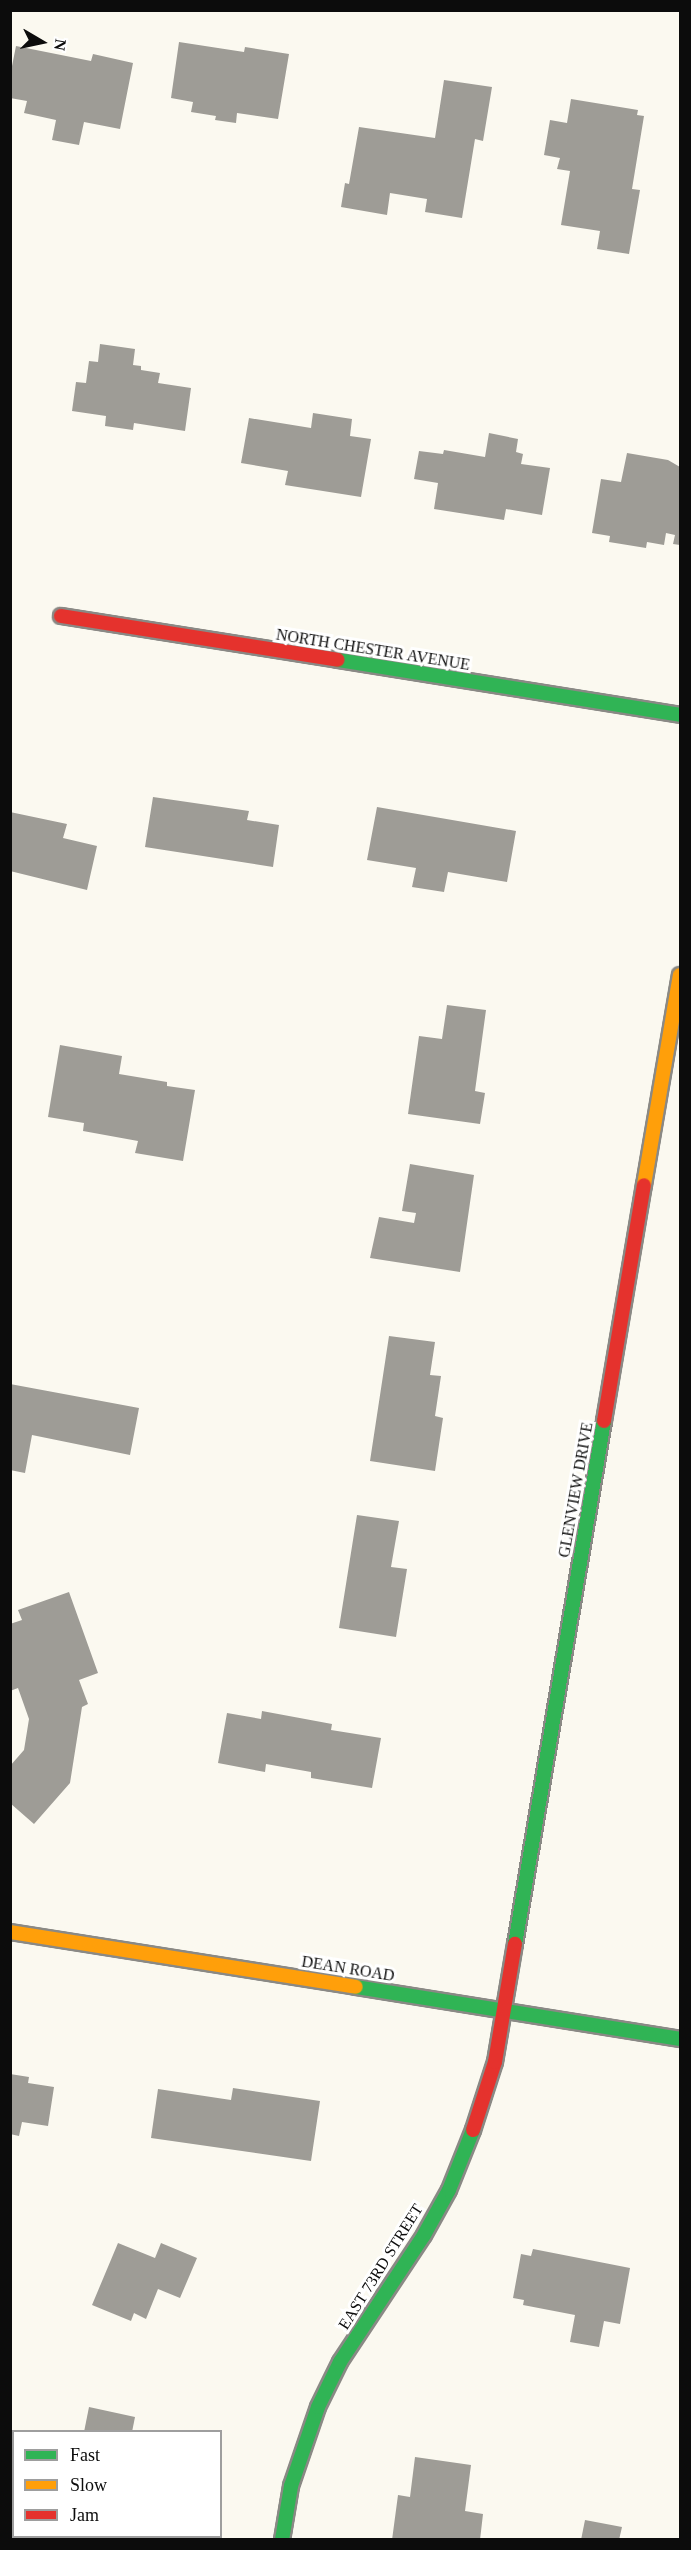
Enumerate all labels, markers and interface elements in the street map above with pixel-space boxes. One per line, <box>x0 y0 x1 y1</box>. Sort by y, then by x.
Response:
north arrow <box>12 12 72 72</box>
text: N <box>51 38 70 52</box>
street label: NORTH CHESTER AVENUE <box>274 625 472 675</box>
street label: GLENVIEW DRIVE <box>555 1421 597 1559</box>
street label: DEAN ROAD <box>300 1952 396 1986</box>
street label: EAST 73RD STREET <box>334 2200 428 2334</box>
legend <box>12 2430 222 2538</box>
text: Fast <box>70 2445 100 2465</box>
text: Slow <box>70 2475 107 2495</box>
text: Jam <box>70 2505 99 2525</box>

